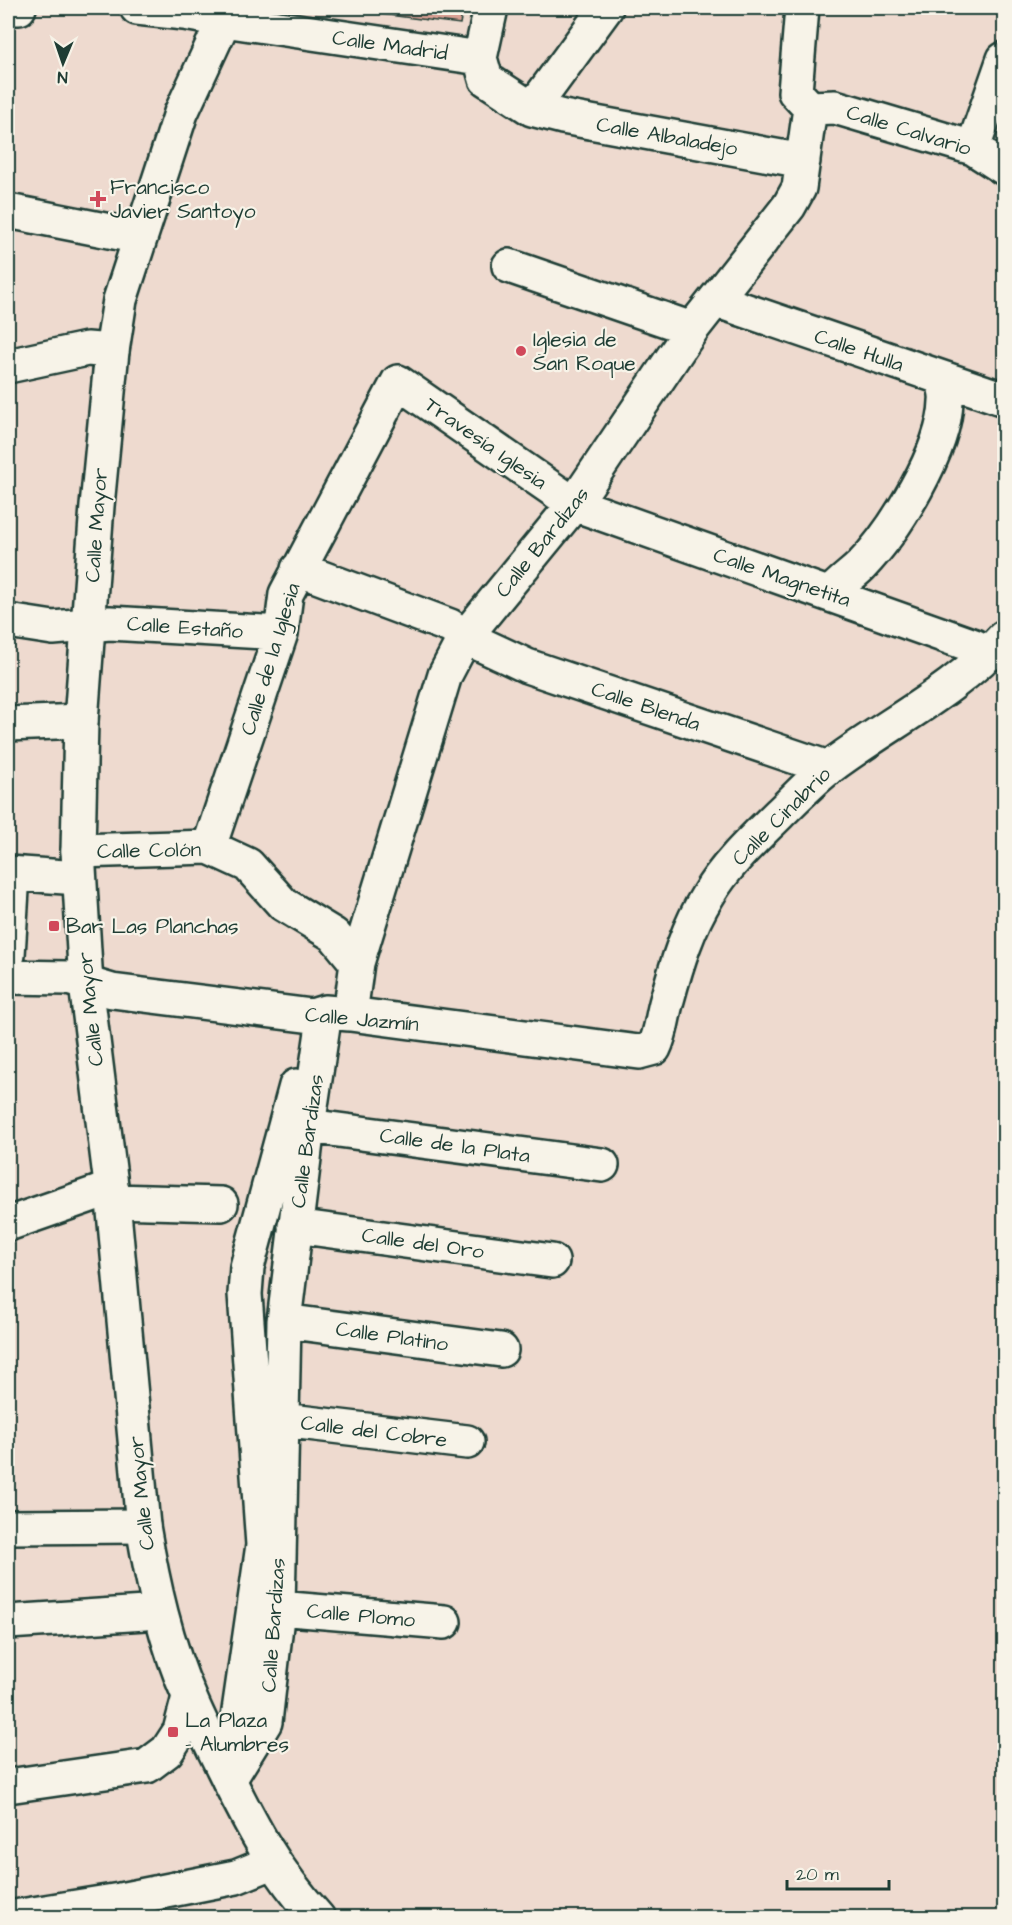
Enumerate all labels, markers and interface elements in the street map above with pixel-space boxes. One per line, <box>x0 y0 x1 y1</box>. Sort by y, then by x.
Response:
street label: Calle Madrid <box>330 23 450 68</box>
north arrow <box>33 33 93 93</box>
text: N <box>57 66 68 88</box>
street label: Calle Calvario <box>843 98 975 163</box>
street label: Calle Albaladejo <box>594 110 740 163</box>
place label: Francisco Javier Santoyo <box>110 173 256 228</box>
marker: Francisco Javier Santoyo <box>91 192 105 206</box>
street label: Calle Hulla <box>810 322 908 379</box>
place label: Iglesia de San Roque <box>533 325 636 378</box>
marker: Iglesia de San Roque <box>514 344 528 358</box>
street label: Travesía Iglesia <box>417 390 553 498</box>
street label: Calle Mayor <box>78 466 117 583</box>
street label: Calle Bardizas <box>489 481 596 604</box>
street label: Calle Magnetita <box>709 540 855 617</box>
street label: Calle de la Iglesia <box>234 579 309 739</box>
street label: Calle Estaño <box>126 609 244 646</box>
street label: Calle Blenda <box>587 674 704 739</box>
street label: Calle Cinabrio <box>725 760 838 872</box>
street label: Calle Colón <box>97 835 201 866</box>
place label: Bar Las Planchas <box>66 912 239 941</box>
marker: Bar Las Planchas <box>47 919 61 933</box>
street label: Calle Mayor <box>70 950 113 1068</box>
street label: Calle Jazmín <box>304 1000 420 1039</box>
street label: Calle Bardizas <box>284 1072 331 1210</box>
street label: Calle de la Plata <box>378 1121 532 1170</box>
street label: Calle del Oro <box>360 1221 486 1266</box>
street label: Calle Platino <box>334 1314 450 1359</box>
street label: Calle del Cobre <box>299 1408 449 1455</box>
street label: Calle Mayor <box>121 1434 164 1552</box>
street label: Calle Bardizas <box>254 1557 293 1693</box>
street label: Calle Plomo <box>306 1596 416 1635</box>
place label: La Plaza - Alumbres <box>185 1706 289 1759</box>
marker: La Plaza - Alumbres <box>166 1725 180 1739</box>
scale bar <box>787 1853 889 1891</box>
text: 20 m <box>796 1862 839 1887</box>

